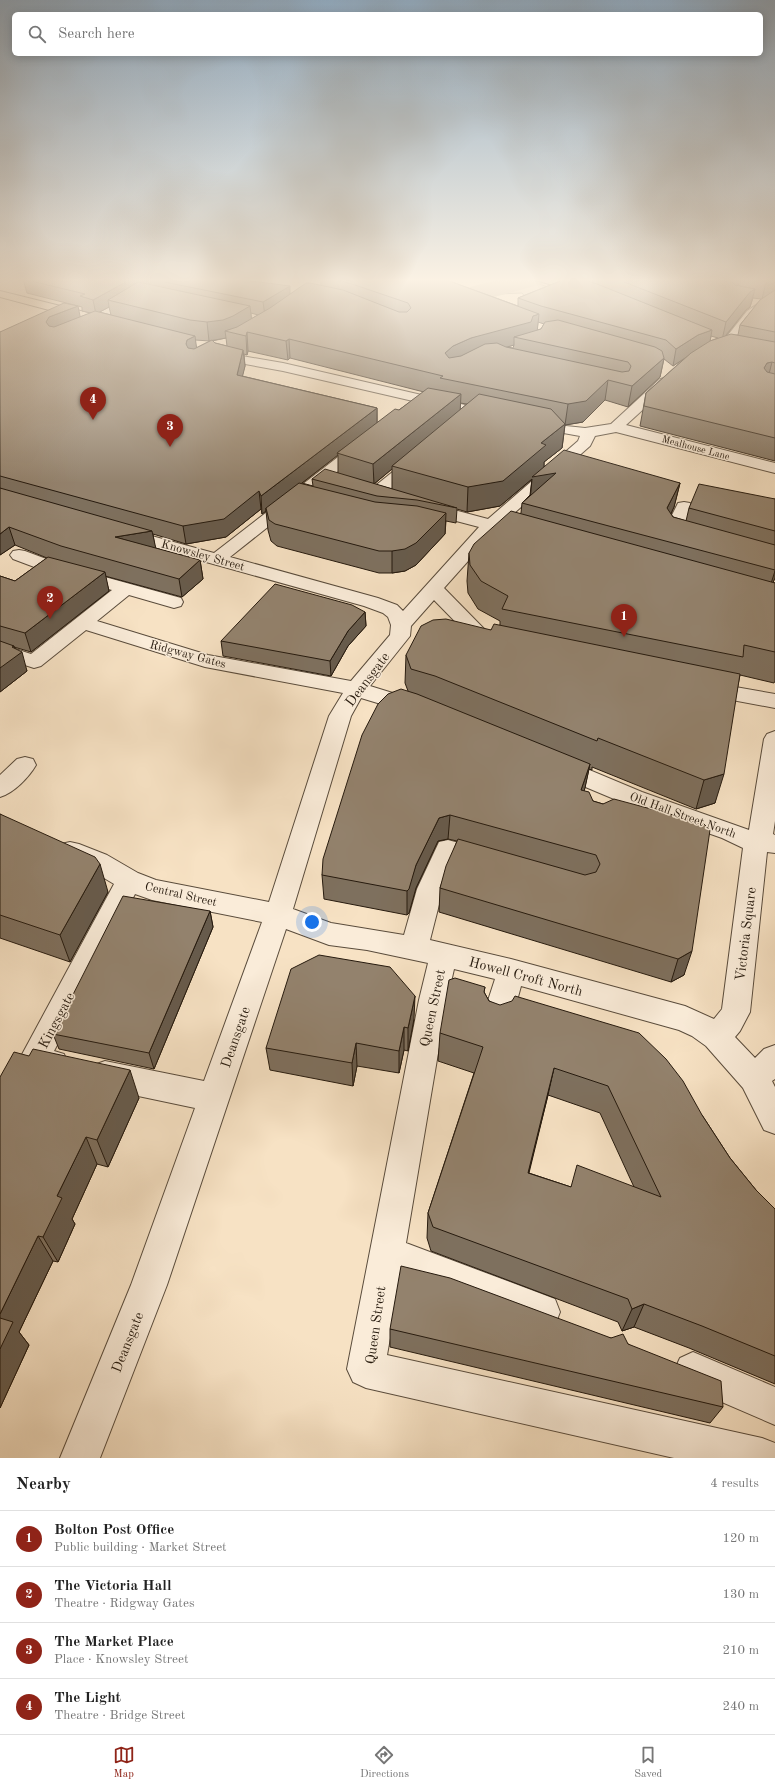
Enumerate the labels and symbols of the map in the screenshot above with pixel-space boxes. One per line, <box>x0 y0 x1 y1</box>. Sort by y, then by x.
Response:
pin: 4 <box>80 387 106 420</box>
pin: 3 <box>157 414 183 447</box>
street label: Mealhouse Lane <box>661 434 731 462</box>
street label: Knowsley Street <box>160 538 246 574</box>
pin: 2 <box>37 586 63 619</box>
pin: 1 <box>611 604 637 637</box>
street label: Ridgway Gates <box>148 639 227 671</box>
street label: Deansgate <box>343 650 393 709</box>
street label: Old Hall Street North <box>628 791 738 841</box>
street label: Central Street <box>144 881 218 909</box>
street label: Victoria Square <box>733 886 759 982</box>
your location <box>302 912 322 932</box>
street label: Howell Croft North <box>467 955 585 999</box>
street label: Queen Street <box>418 968 448 1048</box>
street label: Kingsgate <box>36 990 77 1051</box>
street label: Deansgate <box>219 1005 253 1070</box>
street label: Queen Street <box>364 1285 388 1365</box>
street label: Deansgate <box>109 1310 146 1375</box>

